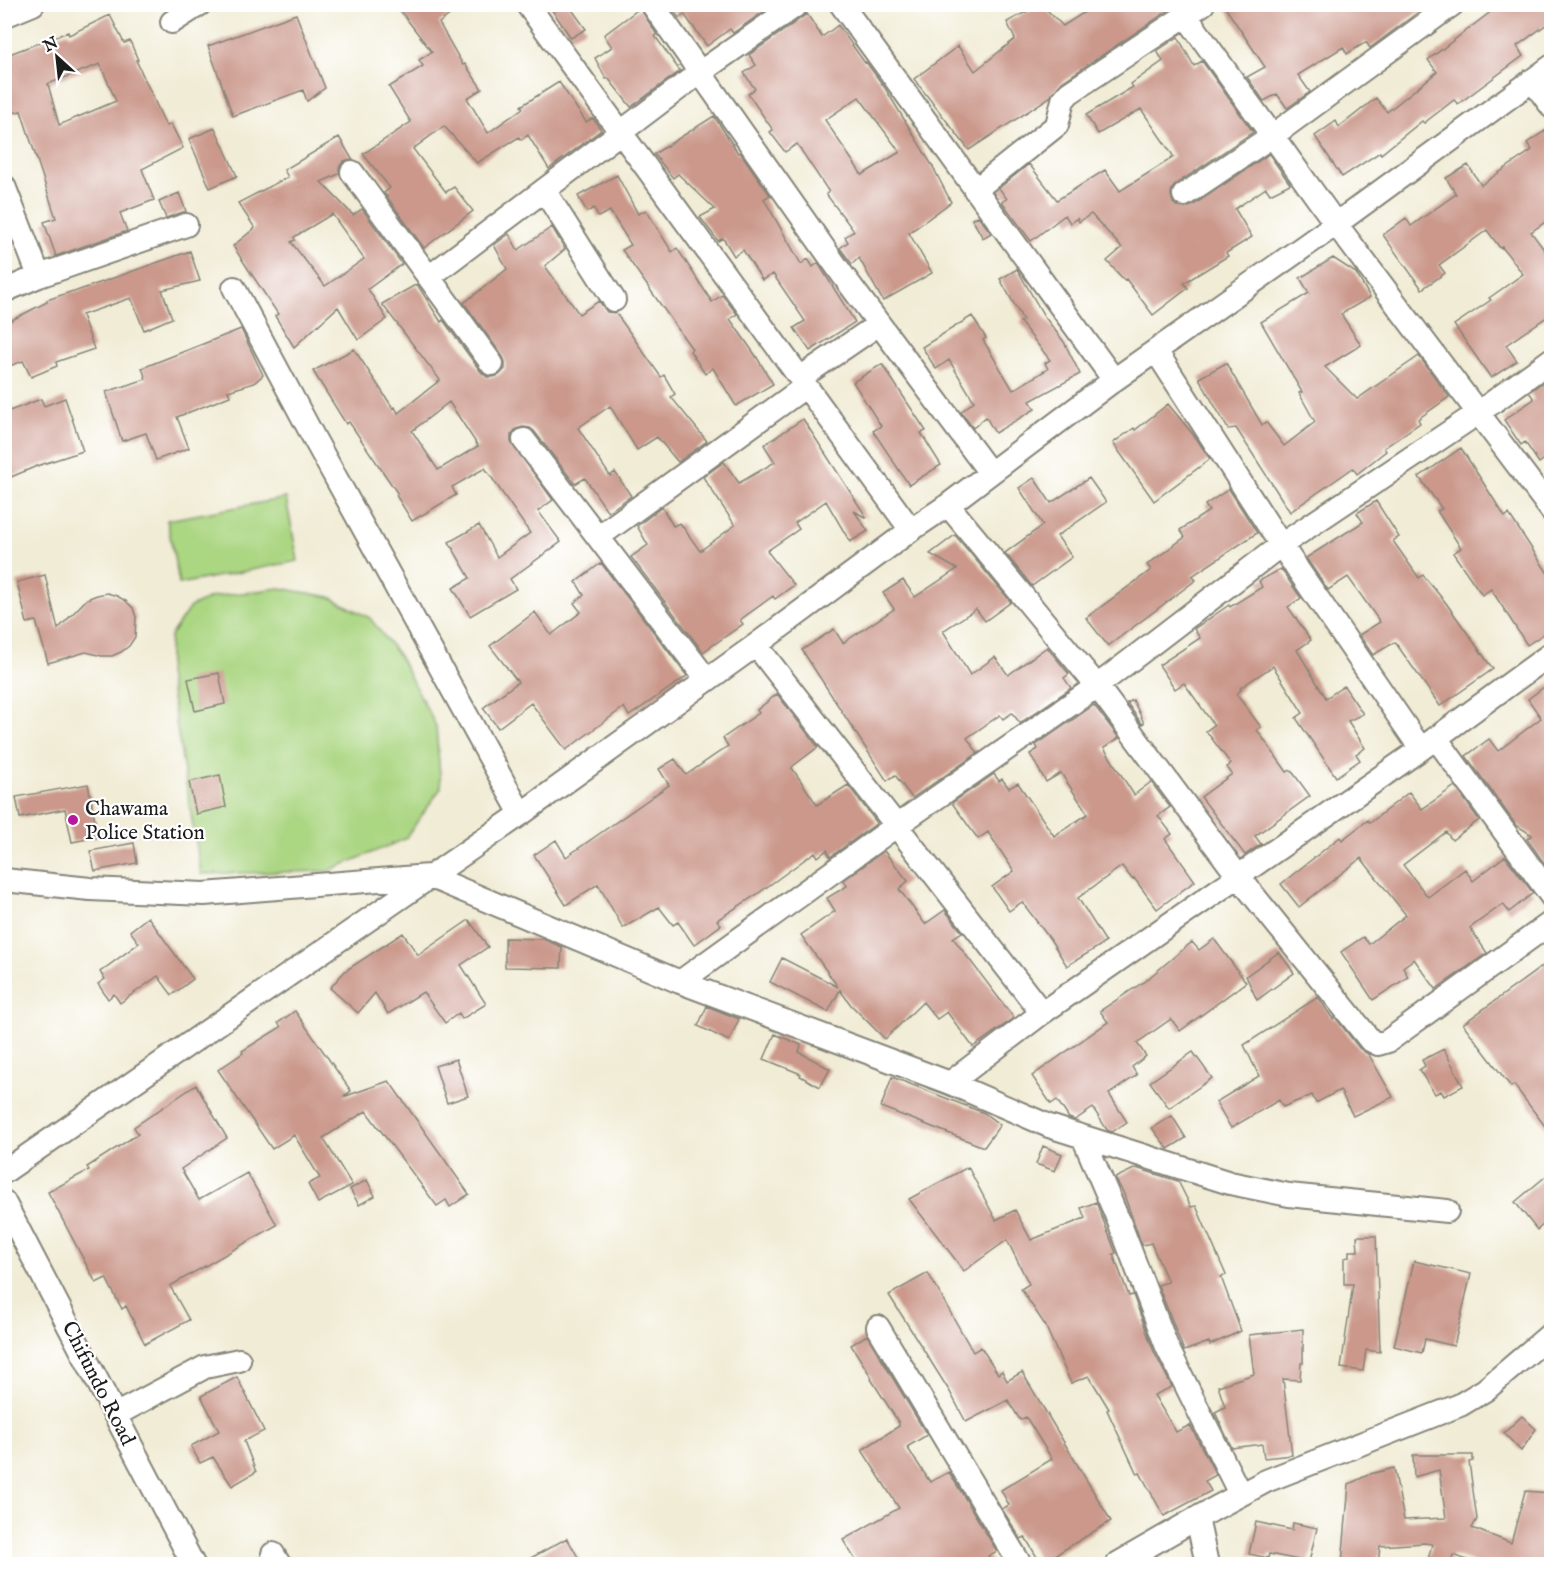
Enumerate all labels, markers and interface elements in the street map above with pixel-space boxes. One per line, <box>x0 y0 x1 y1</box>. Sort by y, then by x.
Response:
north arrow <box>27 27 87 87</box>
text: N <box>39 33 62 58</box>
place label: Chawama Police Station <box>85 796 205 847</box>
marker: Chawama Police Station <box>66 813 80 827</box>
street label: Chifundo Road <box>55 1317 141 1451</box>

